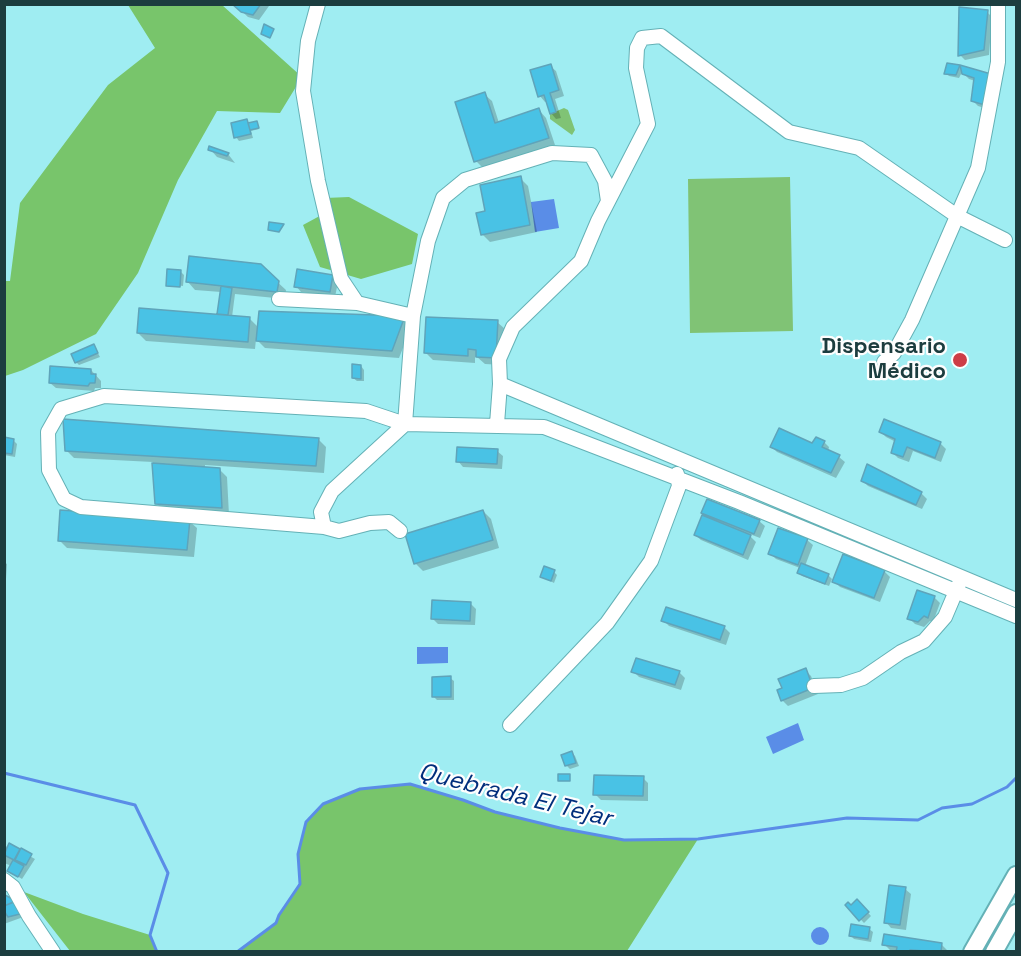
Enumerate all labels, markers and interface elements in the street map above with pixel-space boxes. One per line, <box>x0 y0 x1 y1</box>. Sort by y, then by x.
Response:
place label: Dispensario Médico <box>822 334 946 386</box>
marker: Dispensario Médico <box>951 351 969 369</box>
water label: Quebrada El Tejar <box>415 758 615 834</box>

